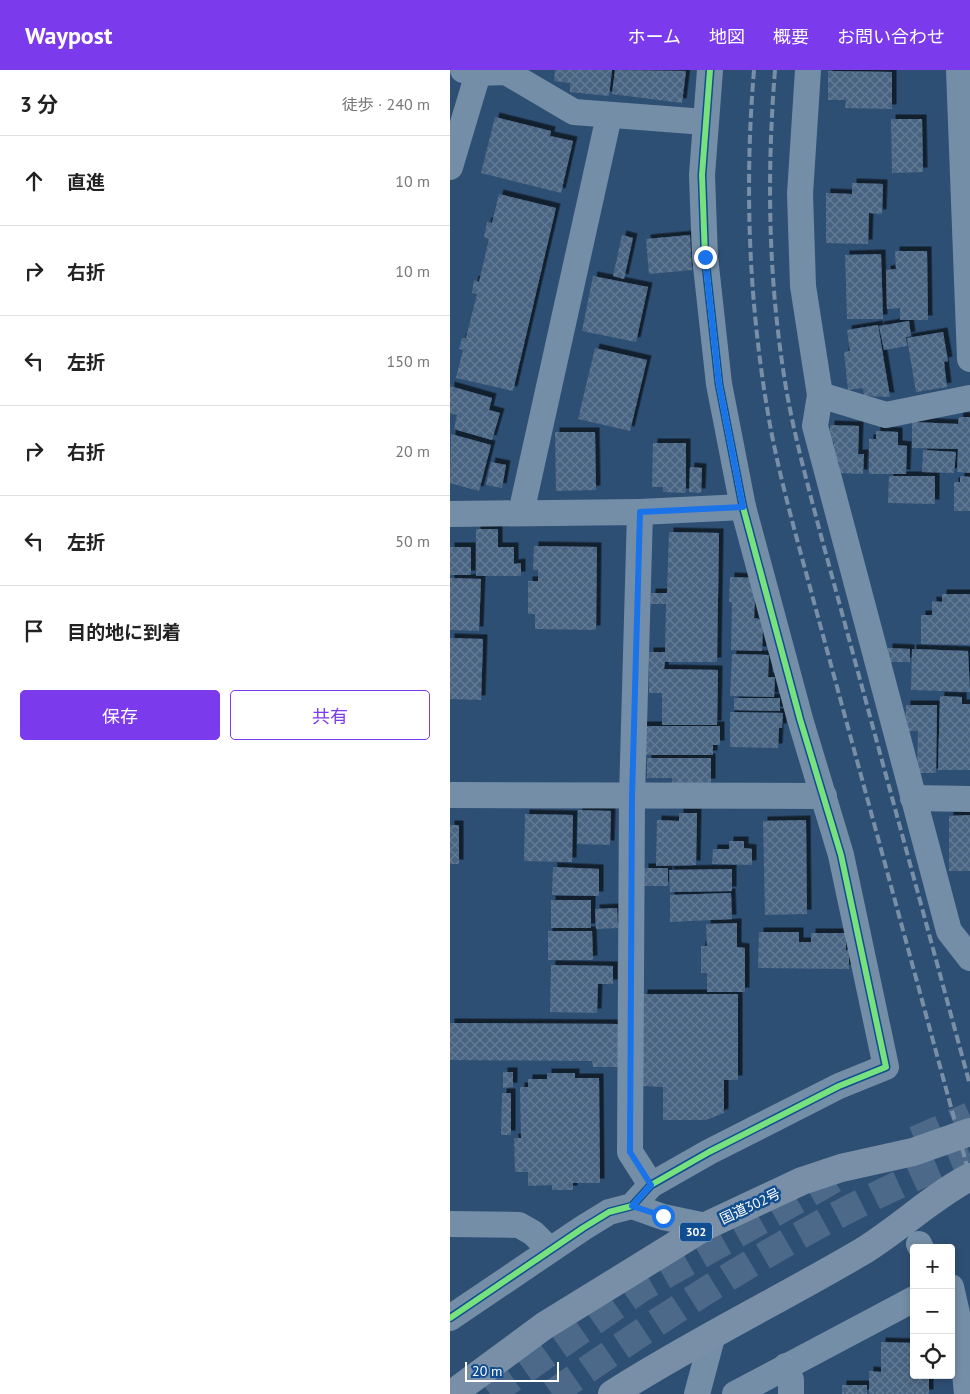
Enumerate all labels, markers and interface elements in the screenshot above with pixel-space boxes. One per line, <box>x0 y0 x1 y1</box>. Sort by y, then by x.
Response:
text: Waypost <box>25 20 112 51</box>
text: ホーム <box>628 25 681 48</box>
text: 地図 <box>709 25 745 48</box>
text: 概要 <box>773 25 809 48</box>
text: お問い合わせ <box>837 25 945 48</box>
text: 3 分 <box>20 91 58 118</box>
text: 徒歩 · 240 m <box>342 94 430 114</box>
icon: ahead <box>20 167 48 195</box>
text: 直進 <box>67 170 105 194</box>
text: 10 m <box>395 171 430 191</box>
route end <box>694 246 717 269</box>
icon: right <box>20 257 48 285</box>
text: 右折 <box>67 260 105 284</box>
text: 10 m <box>395 261 430 281</box>
icon: left <box>20 347 48 375</box>
text: 左折 <box>67 350 105 374</box>
text: 150 m <box>387 351 430 371</box>
icon: right <box>20 437 48 465</box>
text: 右折 <box>67 440 105 464</box>
text: 20 m <box>395 441 430 461</box>
icon: left <box>20 527 48 555</box>
text: 左折 <box>67 530 105 554</box>
text: 50 m <box>395 531 430 551</box>
icon: arrive <box>20 617 48 645</box>
text: 目的地に到着 <box>67 620 181 644</box>
button: 保存 <box>20 690 220 740</box>
button: 共有 <box>230 690 430 740</box>
street label: 国道302号 <box>717 1184 783 1228</box>
route start <box>652 1205 675 1228</box>
road number: 302 <box>680 1222 712 1242</box>
map controls <box>910 1244 955 1379</box>
button: + <box>910 1244 955 1289</box>
button: − <box>910 1289 955 1334</box>
button: locate <box>910 1334 955 1379</box>
scale bar <box>465 1359 559 1382</box>
text: 20 m <box>472 1362 502 1380</box>

